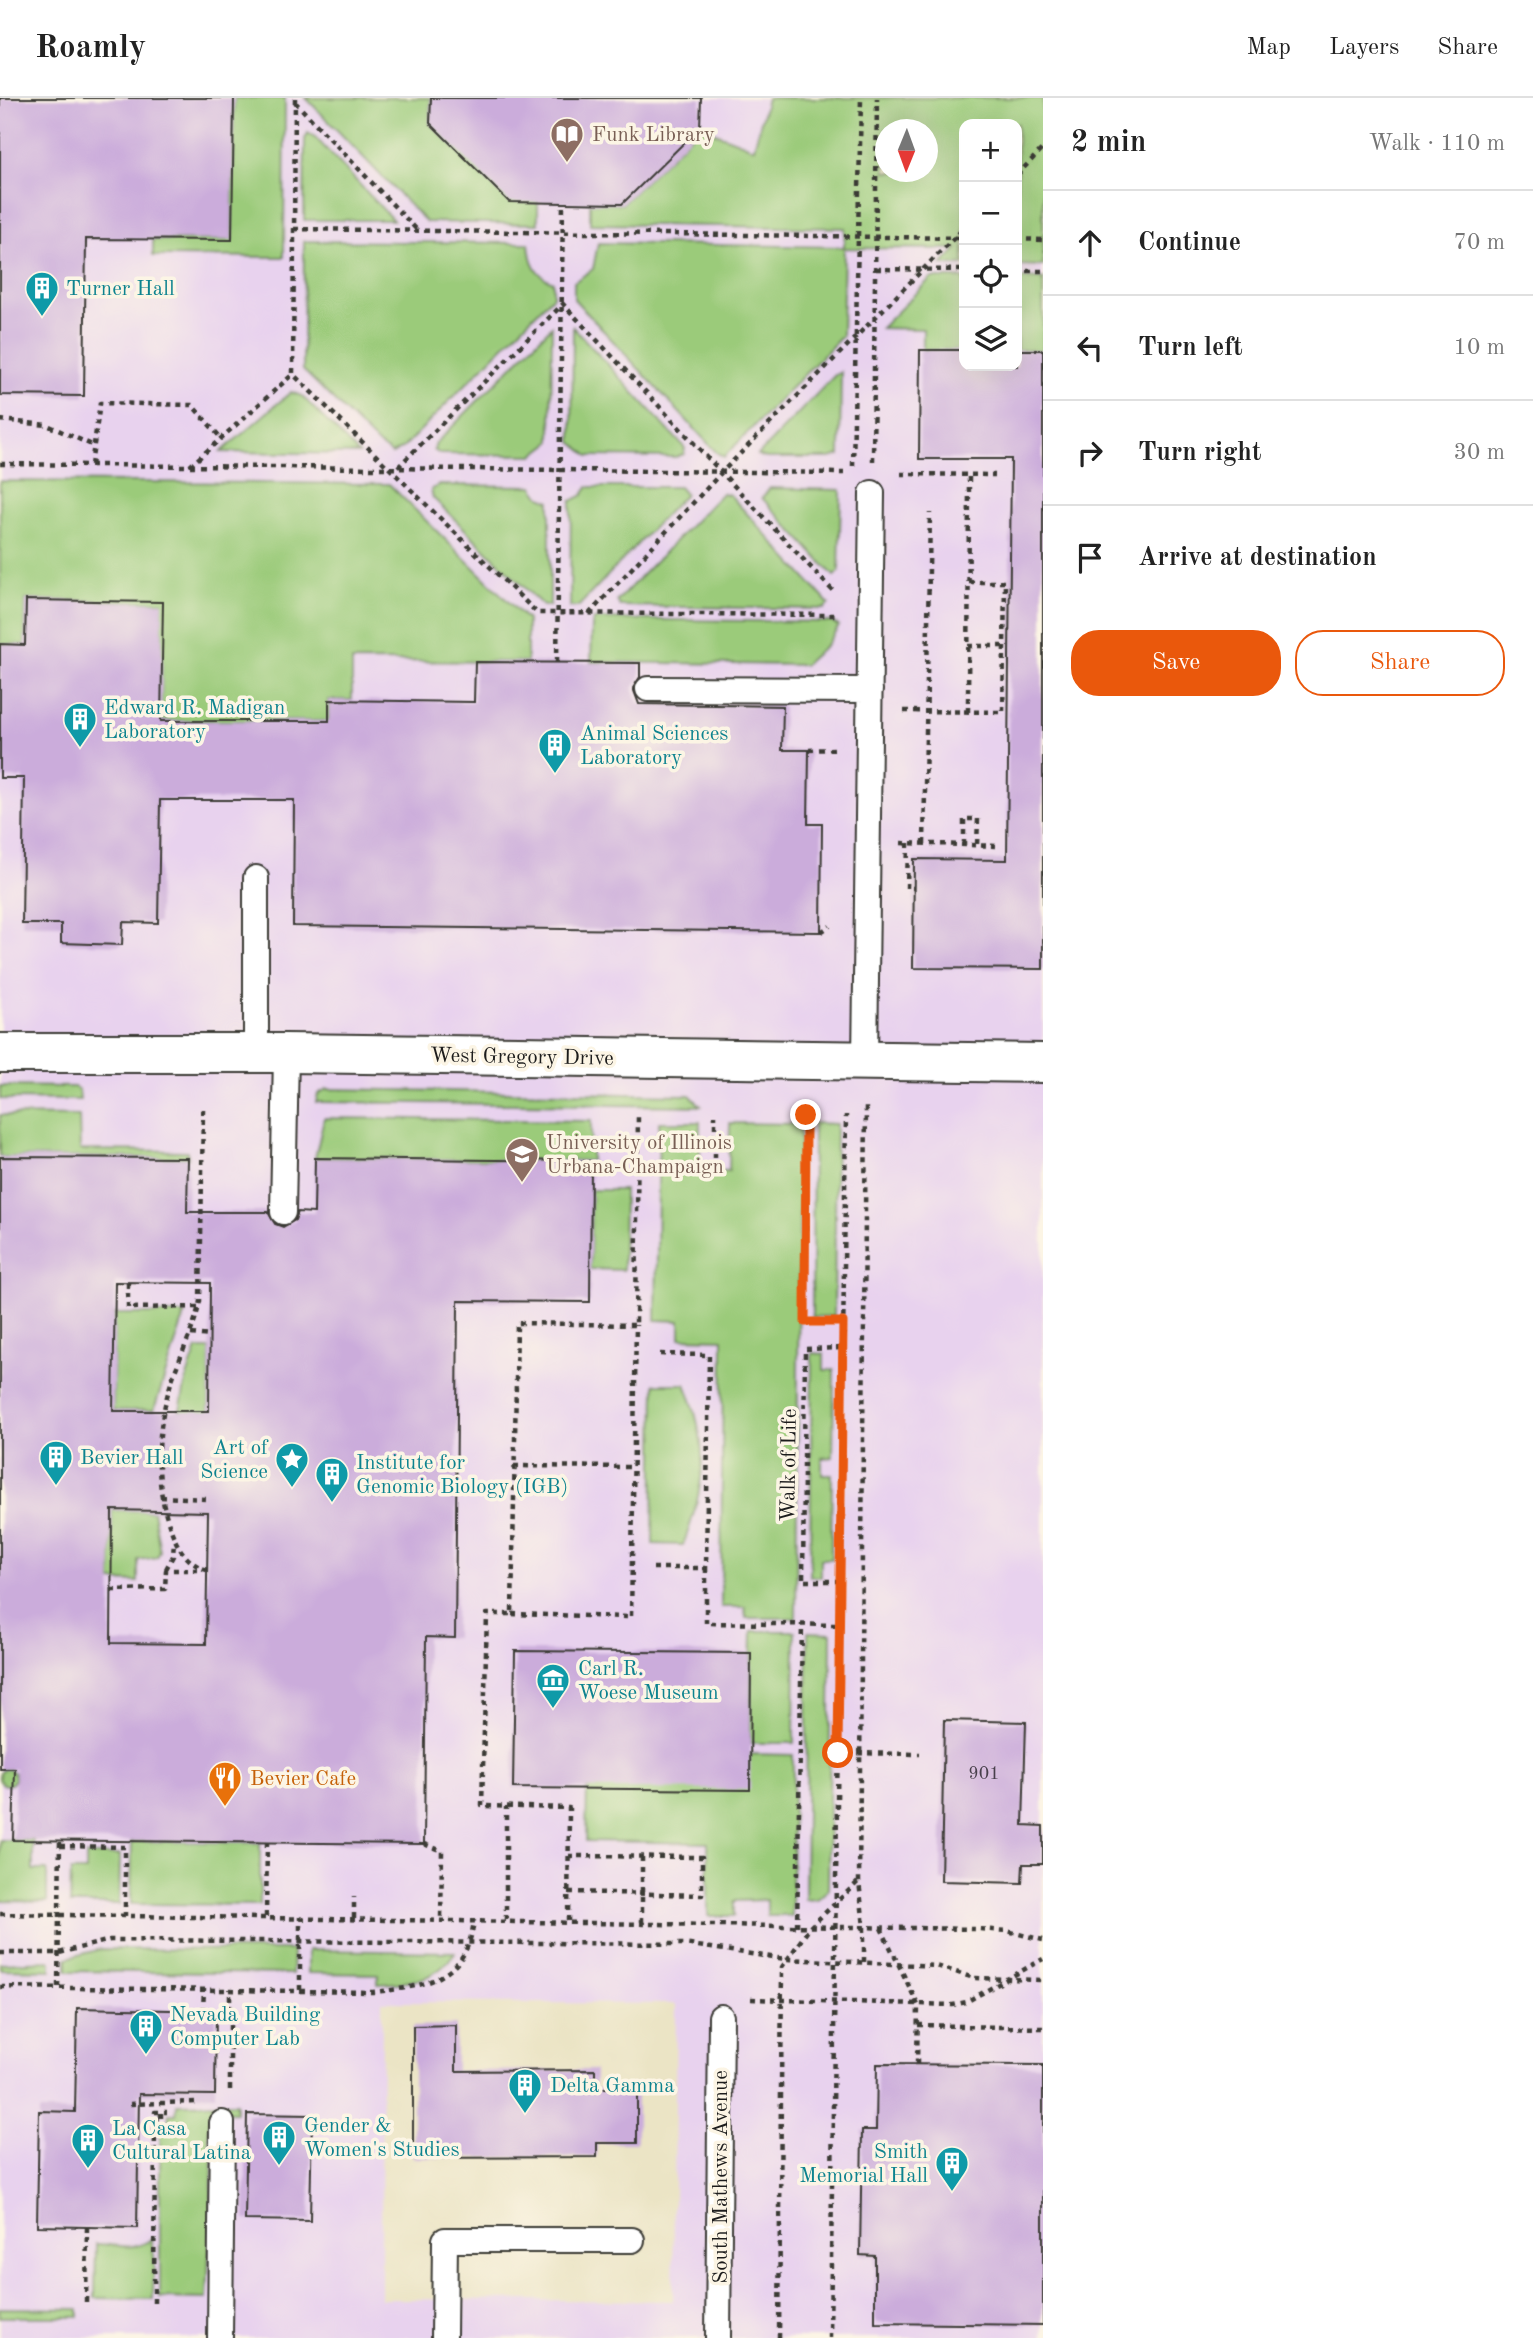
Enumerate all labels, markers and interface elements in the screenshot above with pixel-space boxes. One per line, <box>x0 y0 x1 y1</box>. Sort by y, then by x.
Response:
text: Roamly <box>35 32 146 65</box>
text: Map <box>1247 36 1291 60</box>
text: Layers <box>1329 36 1399 60</box>
text: Share <box>1437 36 1498 60</box>
library icon: Funk Library <box>548 115 586 164</box>
north arrow <box>875 119 938 182</box>
map controls <box>959 119 1022 371</box>
button: + <box>959 119 1022 182</box>
place label: Funk Library <box>592 125 715 146</box>
text: 2 min <box>1071 128 1146 158</box>
text: Walk · 110 m <box>1369 132 1505 155</box>
button: − <box>959 182 1022 245</box>
icon: ahead <box>1071 224 1109 262</box>
text: Continue <box>1138 230 1241 256</box>
text: 70 m <box>1454 231 1505 254</box>
button: locate <box>959 245 1022 308</box>
building icon: Turner Hall <box>23 269 61 318</box>
place label: Turner Hall <box>66 279 175 300</box>
button: layers <box>959 308 1022 371</box>
icon: left <box>1071 329 1109 367</box>
text: Turn left <box>1138 335 1243 361</box>
text: 10 m <box>1454 336 1505 359</box>
icon: right <box>1071 434 1109 472</box>
text: Turn right <box>1138 440 1261 466</box>
text: 30 m <box>1454 441 1505 464</box>
icon: arrive <box>1071 539 1109 577</box>
text: Arrive at destination <box>1138 545 1377 571</box>
button: Save <box>1071 630 1281 696</box>
button: Share <box>1295 630 1505 696</box>
place label: Edward R. Madigan Laboratory <box>104 698 285 743</box>
building icon: Edward R. Madigan Laboratory <box>61 700 99 749</box>
place label: Animal Sciences Laboratory <box>580 724 728 769</box>
building icon: Animal Sciences Laboratory <box>536 726 574 775</box>
street label: West Gregory Drive <box>430 1045 614 1070</box>
route end <box>790 1099 821 1130</box>
place label: University of Illinois Urbana-Champaign <box>546 1133 732 1178</box>
school or university icon: University of Illinois Urbana-Champaign <box>503 1135 541 1184</box>
street label: Walk of Life <box>778 1408 801 1522</box>
building icon: Bevier Hall <box>37 1438 75 1487</box>
place label: Art of Science <box>200 1438 269 1483</box>
place icon: Art of Science <box>273 1440 311 1489</box>
place label: Bevier Hall <box>80 1448 184 1469</box>
place label: Institute for Genomic Biology (IGB) <box>356 1453 568 1498</box>
building icon: Institute for Genomic Biology (IGB) <box>313 1455 351 1504</box>
place label: Carl R. Woese Museum <box>578 1659 719 1704</box>
museum icon: Carl R. Woese Museum <box>534 1661 572 1710</box>
route start <box>822 1737 853 1768</box>
restaurant icon: Bevier Cafe <box>206 1759 244 1808</box>
house number: 901 <box>968 1765 1000 1783</box>
place label: Bevier Cafe <box>250 1769 356 1790</box>
place label: Nevada Building Computer Lab <box>170 2005 321 2050</box>
building icon: Nevada Building Computer Lab <box>127 2007 165 2056</box>
building icon: Delta Gamma <box>506 2066 544 2115</box>
street label: South Mathews Avenue <box>711 2070 732 2284</box>
place label: Delta Gamma <box>550 2076 675 2097</box>
place label: Gender & Women's Studies <box>304 2116 460 2161</box>
building icon: Gender & Women's Studies <box>260 2118 298 2167</box>
place label: La Casa Cultural Latina <box>112 2119 251 2164</box>
building icon: La Casa Cultural Latina <box>69 2121 107 2170</box>
place label: Smith Memorial Hall <box>799 2142 928 2187</box>
building icon: Smith Memorial Hall <box>933 2144 971 2193</box>

